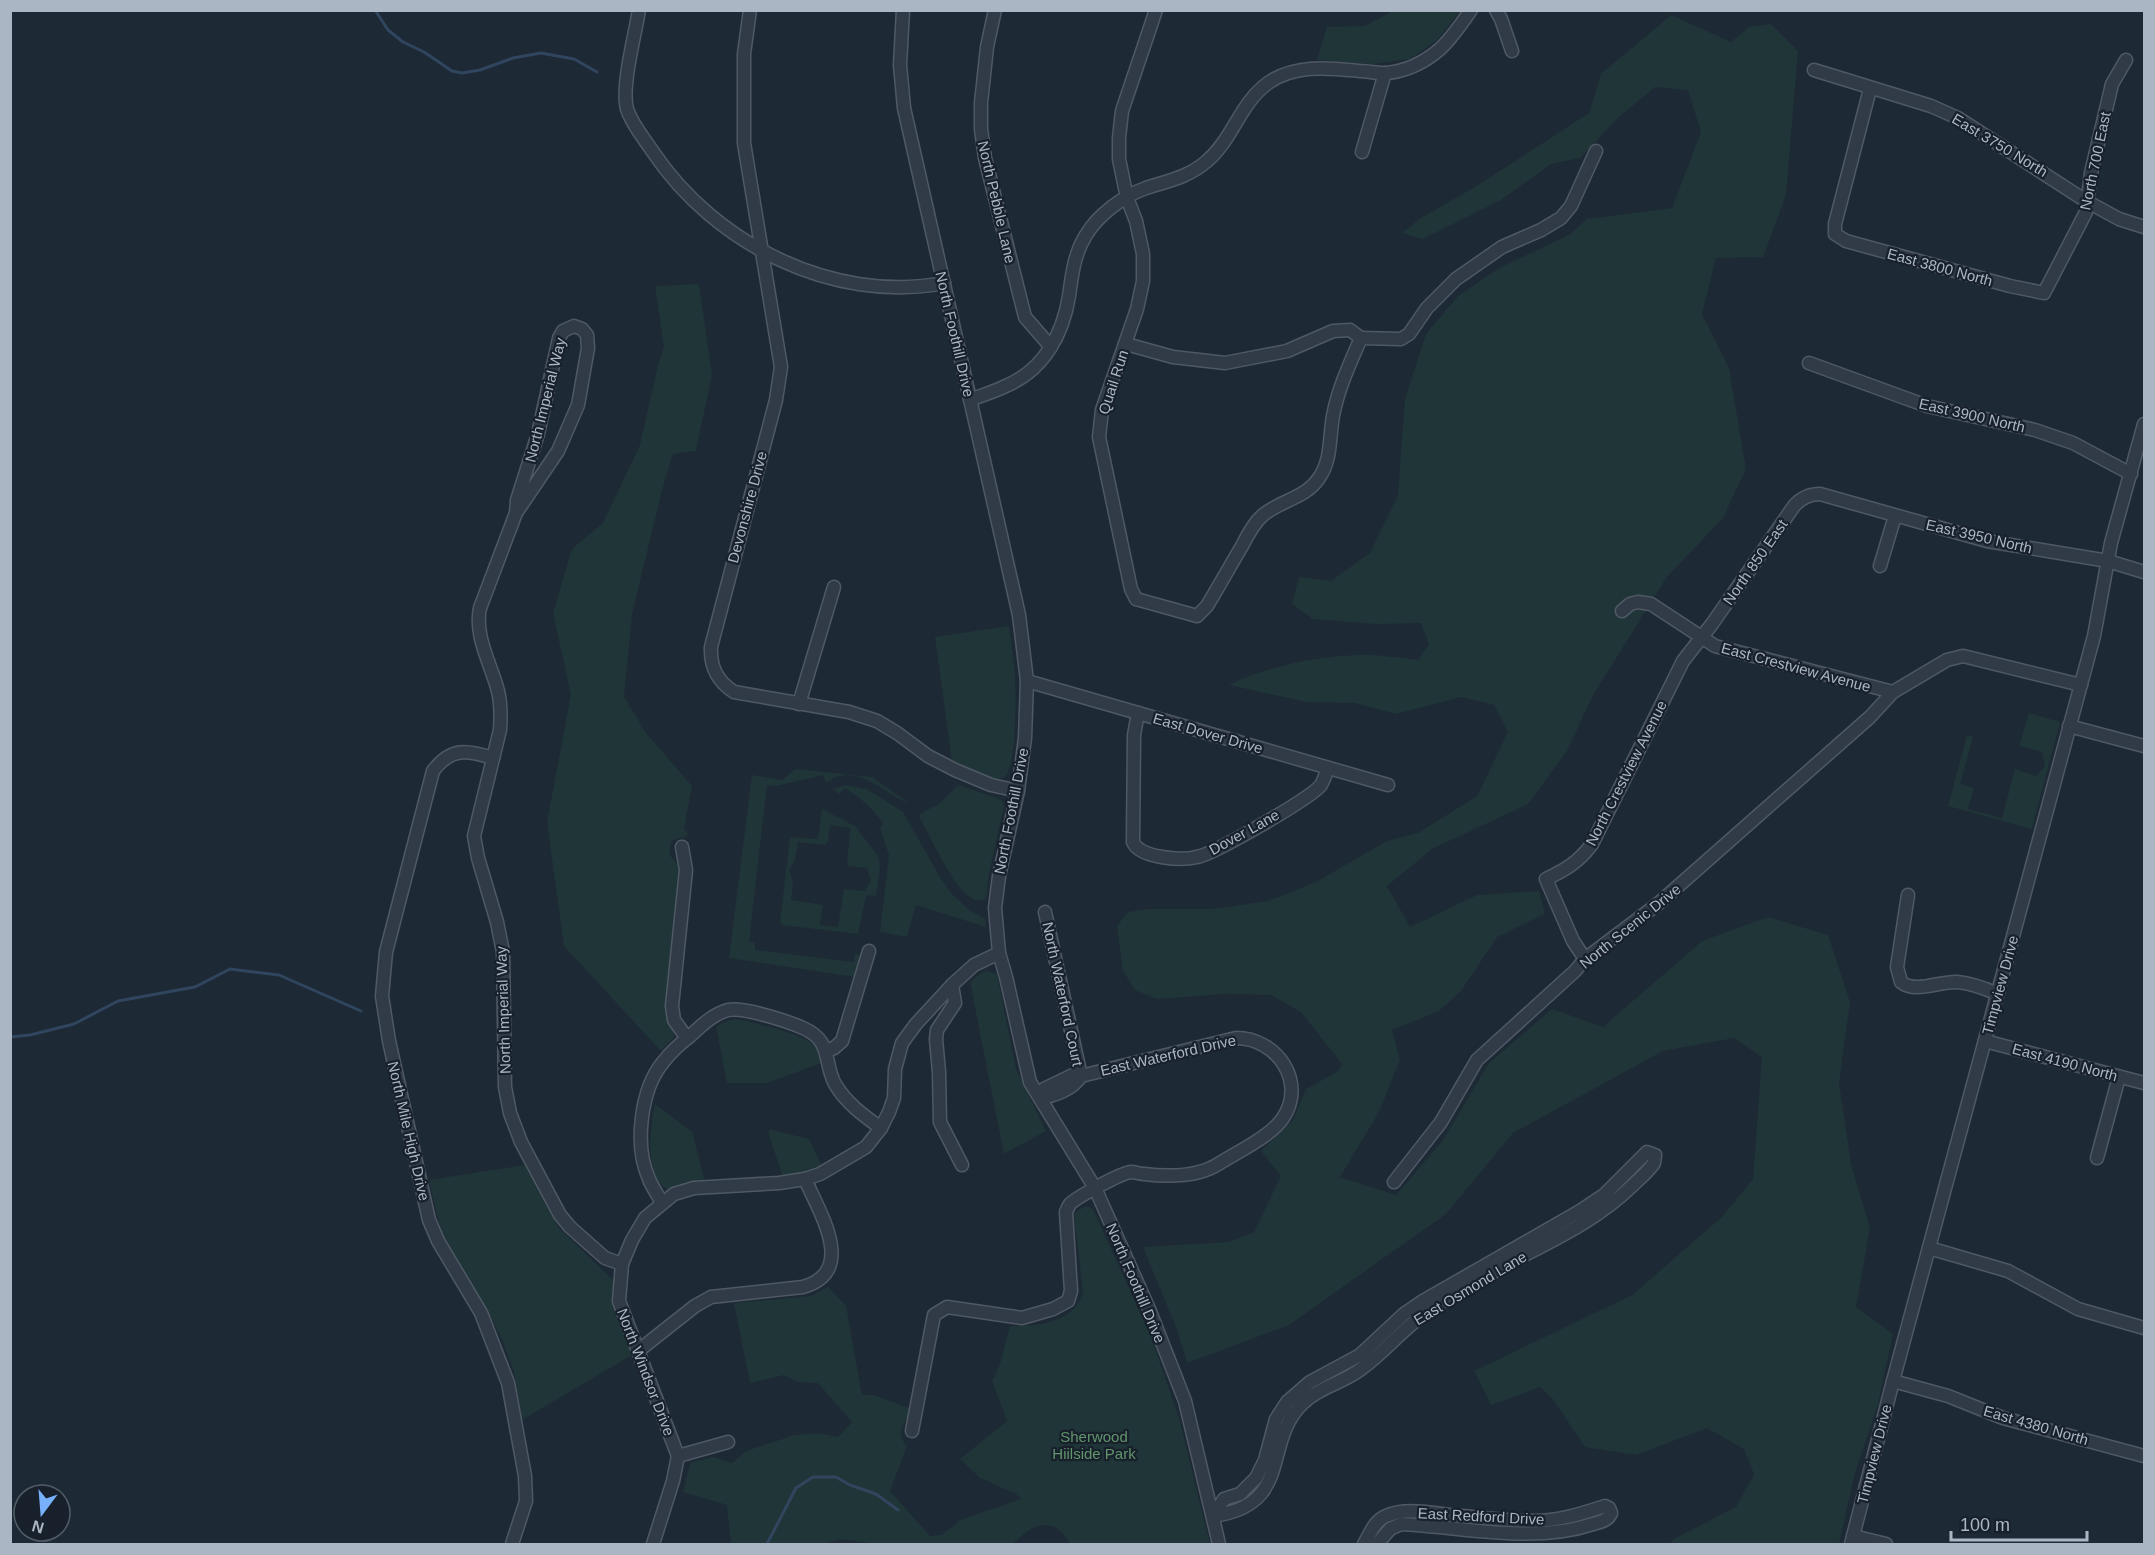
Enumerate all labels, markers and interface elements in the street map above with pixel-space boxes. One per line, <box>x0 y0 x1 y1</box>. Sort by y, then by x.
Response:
street label: North 700 East <box>2076 109 2114 212</box>
street label: East 3750 North <box>1949 110 2051 180</box>
street label: North Pebble Lane <box>975 139 1019 265</box>
street label: East 3800 North <box>1885 245 1995 289</box>
street label: North Foothill Drive <box>932 270 978 398</box>
street label: North Imperial Way <box>521 335 569 464</box>
street label: Quail Run <box>1095 348 1131 416</box>
street label: East 3900 North <box>1917 395 2027 435</box>
street label: Devonshire Drive <box>724 449 770 565</box>
street label: North 850 East <box>1719 515 1791 608</box>
street label: East 3950 North <box>1924 516 2034 556</box>
street label: East Crestview Avenue <box>1719 639 1873 695</box>
street label: North Crestview Avenue <box>1582 698 1670 848</box>
street label: East Dover Drive <box>1151 709 1265 757</box>
street label: North Foothill Drive <box>990 746 1032 876</box>
street label: Dover Lane <box>1206 806 1282 858</box>
street label: North Scenic Drive <box>1576 880 1684 972</box>
street label: North Waterford Court <box>1039 920 1087 1068</box>
street label: Timpview Drive <box>1979 934 2021 1036</box>
street label: North Imperial Way <box>492 945 514 1074</box>
street label: East Waterford Drive <box>1099 1031 1237 1079</box>
street label: East 4190 North <box>2010 1040 2120 1084</box>
street label: North Mile High Drive <box>385 1060 433 1202</box>
street label: North Foothill Drive <box>1103 1221 1169 1345</box>
street label: East Osmond Lane <box>1411 1248 1529 1328</box>
street label: North Windsor Drive <box>614 1306 678 1438</box>
street label: Timpview Drive <box>1853 1402 1895 1506</box>
street label: East 4380 North <box>1982 1402 2090 1448</box>
park label: Sherwood Hiilside Park <box>1052 1428 1136 1462</box>
north arrow <box>12 1483 72 1543</box>
street label: East Redford Drive <box>1417 1504 1545 1528</box>
scale bar <box>1951 1504 2088 1542</box>
text: 100 m <box>1960 1515 2010 1535</box>
text: N <box>30 1517 46 1537</box>

